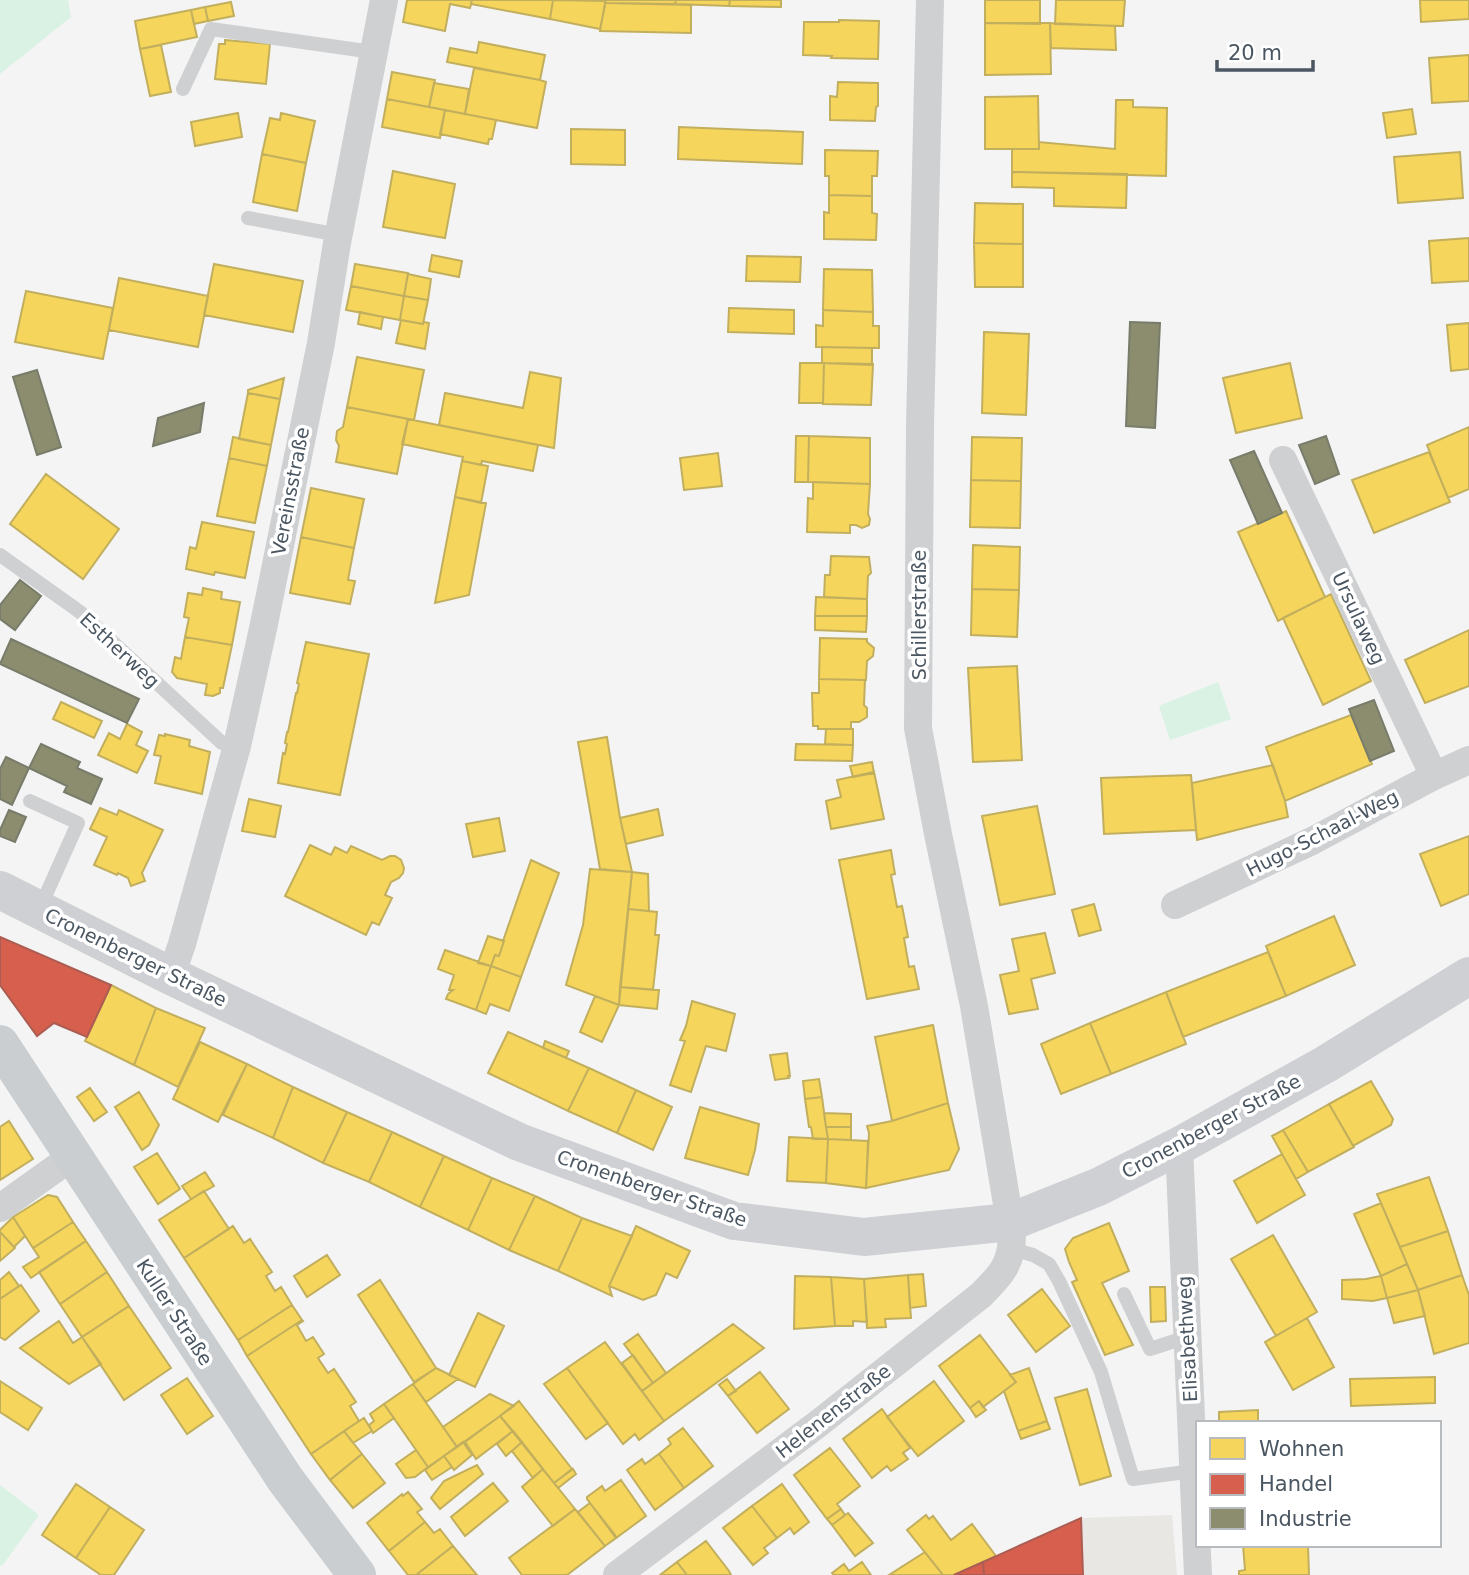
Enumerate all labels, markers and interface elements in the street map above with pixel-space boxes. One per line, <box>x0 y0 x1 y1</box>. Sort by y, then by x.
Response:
scale bar <box>1217 28 1313 72</box>
text: 20 m <box>1228 41 1282 65</box>
street label: Vereinsstraße <box>267 425 313 557</box>
street label: Schillerstraße <box>908 550 930 680</box>
street label: Ursulaweg <box>1328 568 1390 668</box>
street label: Estherweg <box>76 608 164 692</box>
street label: Hugo-Schaal-Weg <box>1242 785 1402 881</box>
street label: Cronenberger Straße <box>42 903 230 1011</box>
street label: Cronenberger Straße <box>1118 1069 1304 1183</box>
street label: Cronenberger Straße <box>554 1145 750 1231</box>
street label: Kuller Straße <box>132 1255 218 1369</box>
street label: Elisabethweg <box>1173 1275 1201 1403</box>
street label: Helenenstraße <box>771 1359 895 1463</box>
legend <box>1196 1421 1441 1547</box>
text: Wohnen <box>1259 1437 1344 1461</box>
text: Handel <box>1259 1472 1333 1496</box>
text: Industrie <box>1259 1507 1352 1531</box>

